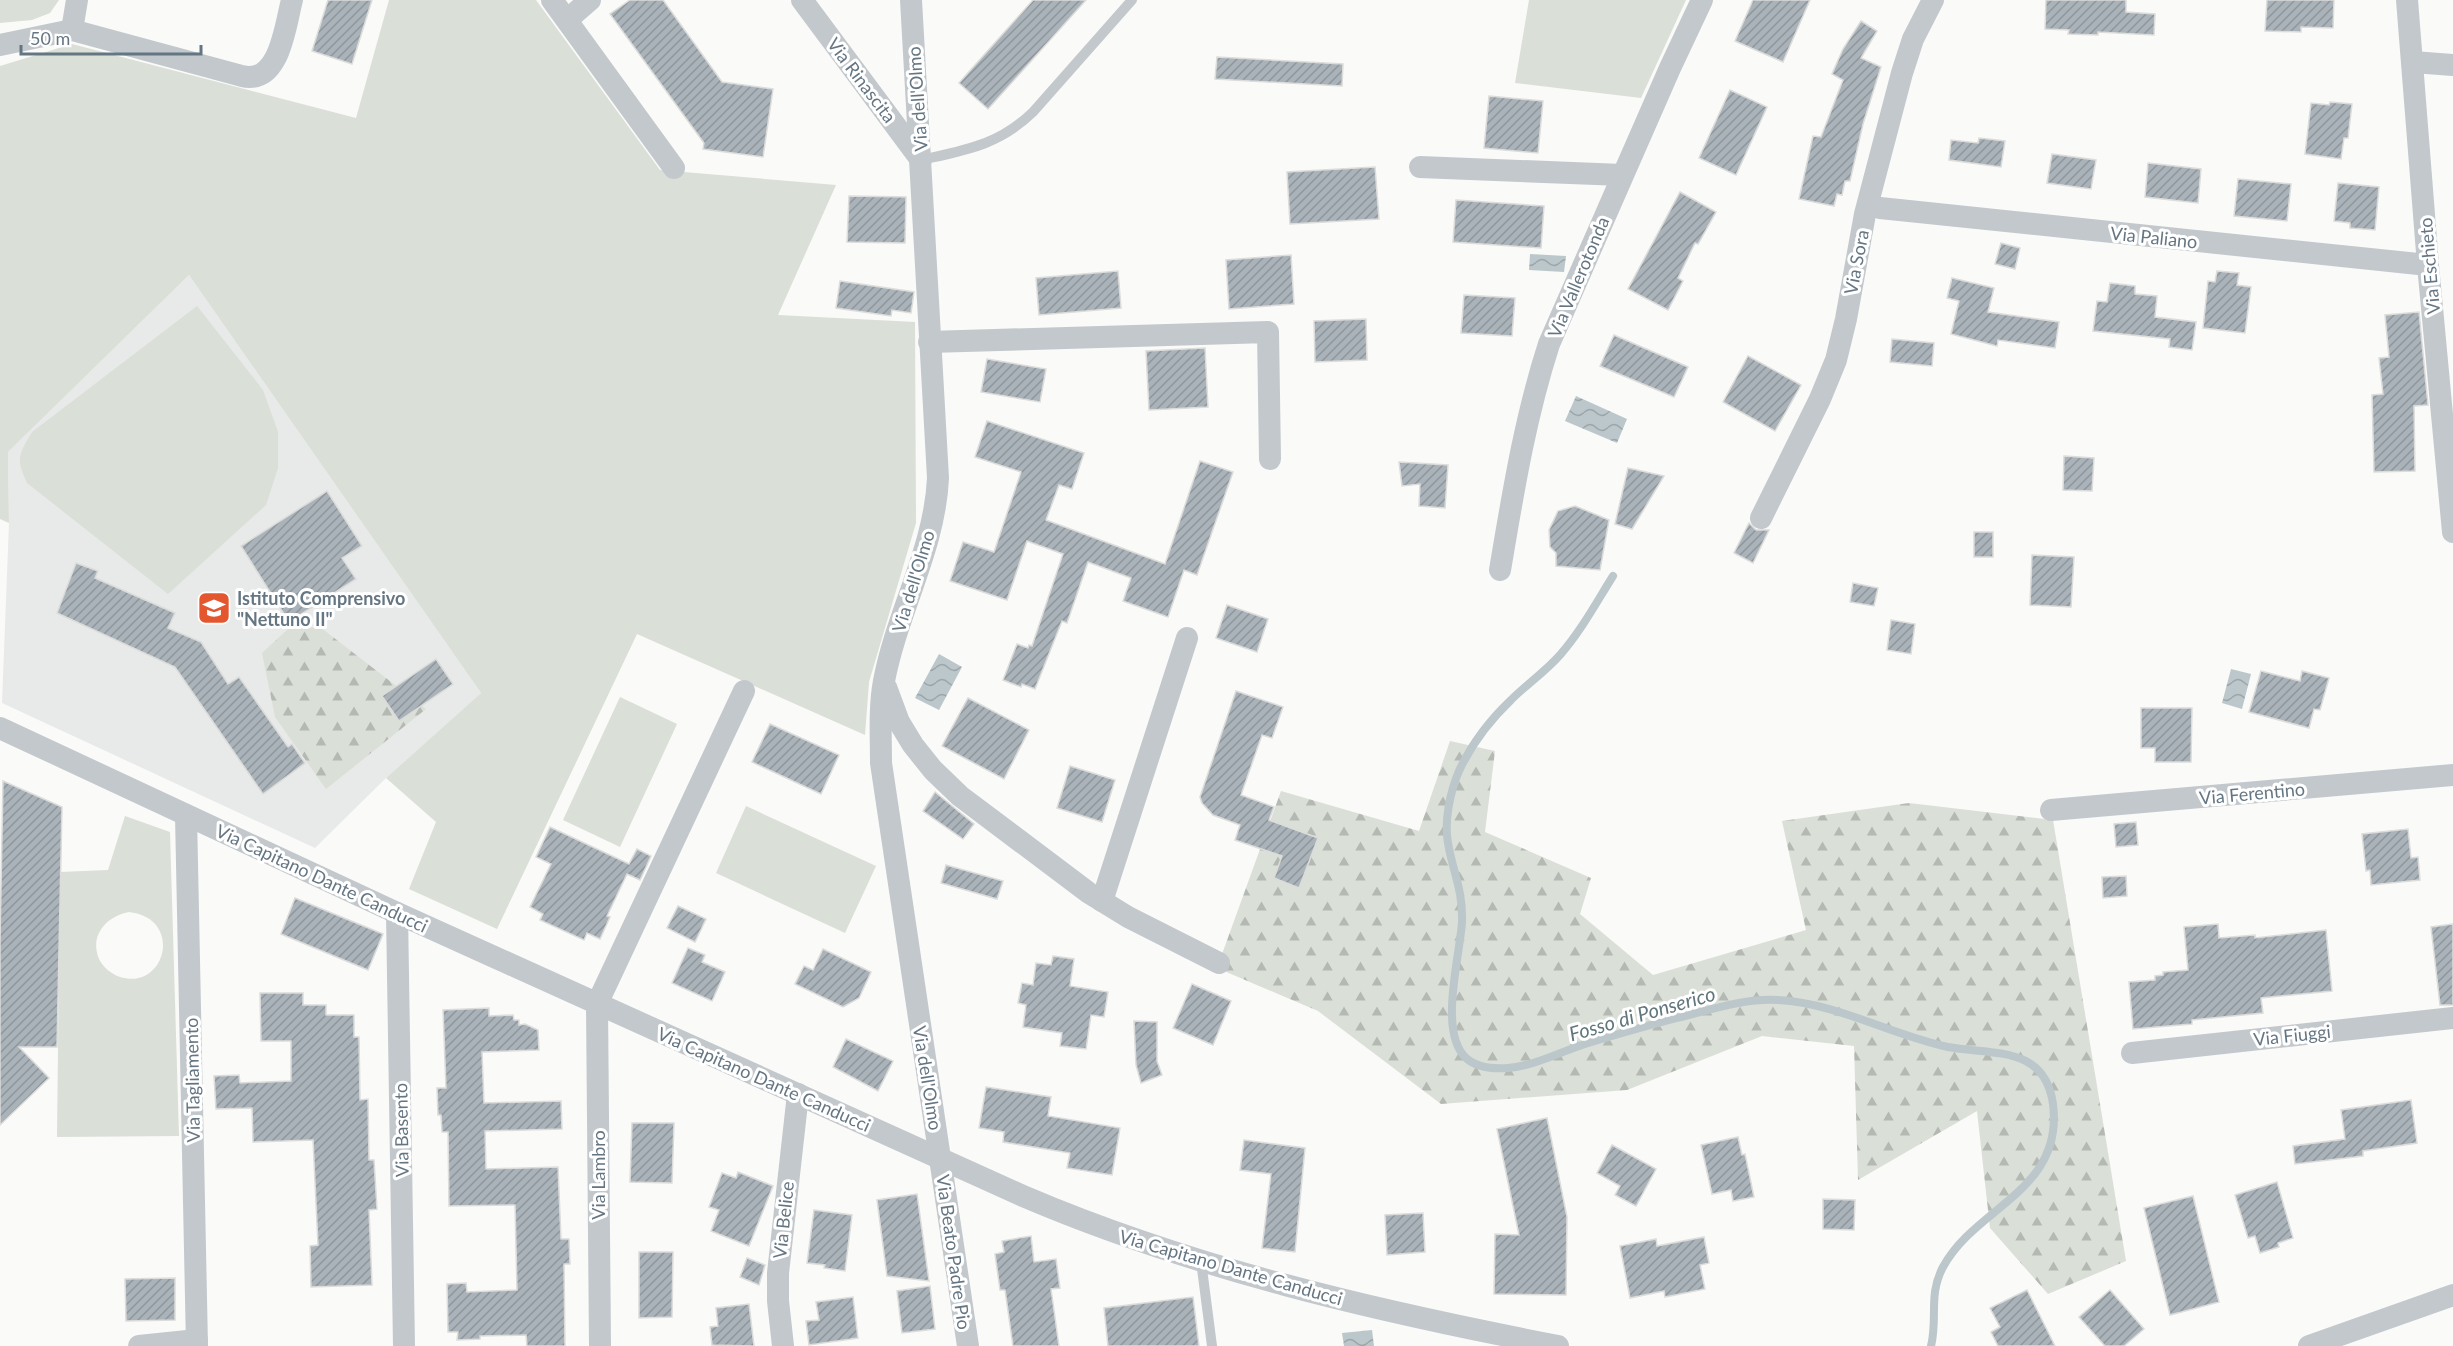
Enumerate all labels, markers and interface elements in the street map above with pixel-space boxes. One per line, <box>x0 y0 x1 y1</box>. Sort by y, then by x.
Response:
scale bar <box>21 18 201 56</box>
text: 50 m <box>30 27 70 49</box>
street label: Via Rinascita <box>823 33 901 127</box>
street label: Via dell'Olmo <box>902 46 932 152</box>
street label: Via Vallerotonda <box>1543 213 1613 341</box>
street label: Via Eschieto <box>2414 217 2444 315</box>
street label: Via Paliano <box>2109 221 2199 253</box>
street label: Via Sora <box>1839 228 1873 296</box>
street label: Via dell'Olmo <box>887 527 939 635</box>
place label: Istituto Comprensivo "Nettuno II" <box>237 587 405 630</box>
school or university icon: Istituto Comprensivo "Nettuno II" <box>196 590 232 626</box>
street label: Via Ferentino <box>2198 777 2306 809</box>
street label: Via Capitano Dante Canducci <box>213 819 431 937</box>
water label: Fosso di Ponserico <box>1566 981 1718 1045</box>
street label: Via Tagliamento <box>180 1017 204 1143</box>
street label: Via Fiuggi <box>2252 1020 2332 1050</box>
street label: Via Capitano Dante Canducci <box>654 1022 874 1136</box>
street label: Via dell'Olmo <box>909 1024 947 1132</box>
street label: Via Basento <box>389 1083 413 1177</box>
street label: Via Lambro <box>587 1130 609 1220</box>
street label: Via Beato Padre Pio <box>932 1173 976 1331</box>
street label: Via Belice <box>768 1180 798 1260</box>
street label: Via Capitano Dante Canducci <box>1117 1225 1345 1309</box>

